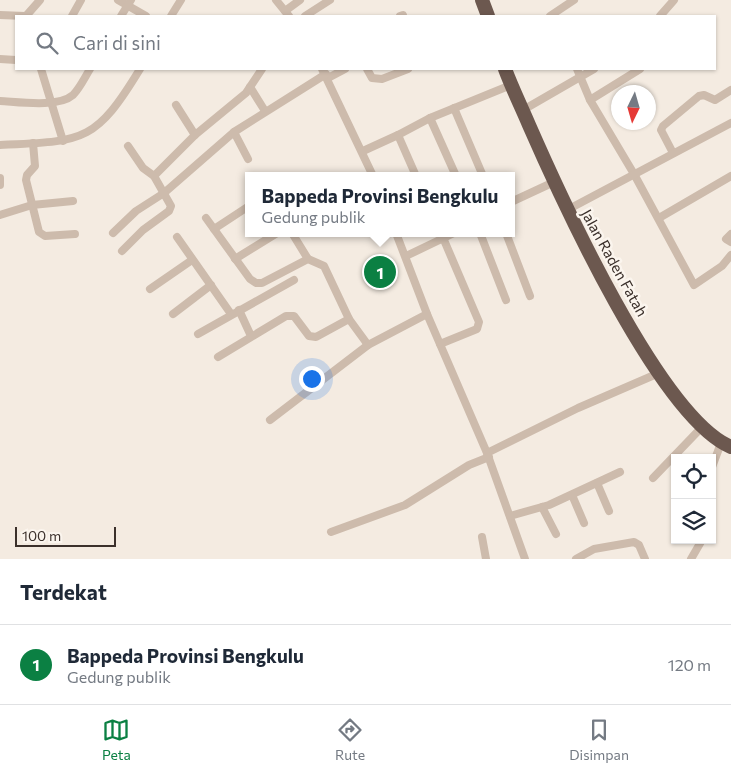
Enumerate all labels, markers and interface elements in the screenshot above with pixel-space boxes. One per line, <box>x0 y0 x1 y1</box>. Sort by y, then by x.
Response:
search box <box>15 15 716 70</box>
icon: search <box>33 29 61 57</box>
text: Cari di sini <box>73 31 161 54</box>
north arrow <box>611 85 656 130</box>
popup <box>245 172 515 237</box>
text: Bappeda Provinsi Bengkulu <box>262 184 498 207</box>
street label: Jalan Raden Fatah <box>578 206 652 319</box>
text: Gedung publik <box>262 207 366 226</box>
pin: 1 <box>364 253 396 291</box>
your location <box>299 366 325 392</box>
map controls <box>671 454 716 544</box>
button: locate <box>671 454 716 499</box>
button: layers <box>671 499 716 544</box>
scale bar <box>15 524 116 547</box>
text: 100 m <box>22 527 61 544</box>
text: Terdekat <box>20 579 107 604</box>
text: Bappeda Provinsi Bengkulu <box>67 644 304 667</box>
text: 1 <box>32 655 40 674</box>
text: 120 m <box>668 655 711 674</box>
text: Gedung publik <box>67 667 171 686</box>
tab: Peta <box>102 716 131 763</box>
tab: Rute <box>335 716 365 763</box>
tab: Disimpan <box>569 716 629 763</box>

